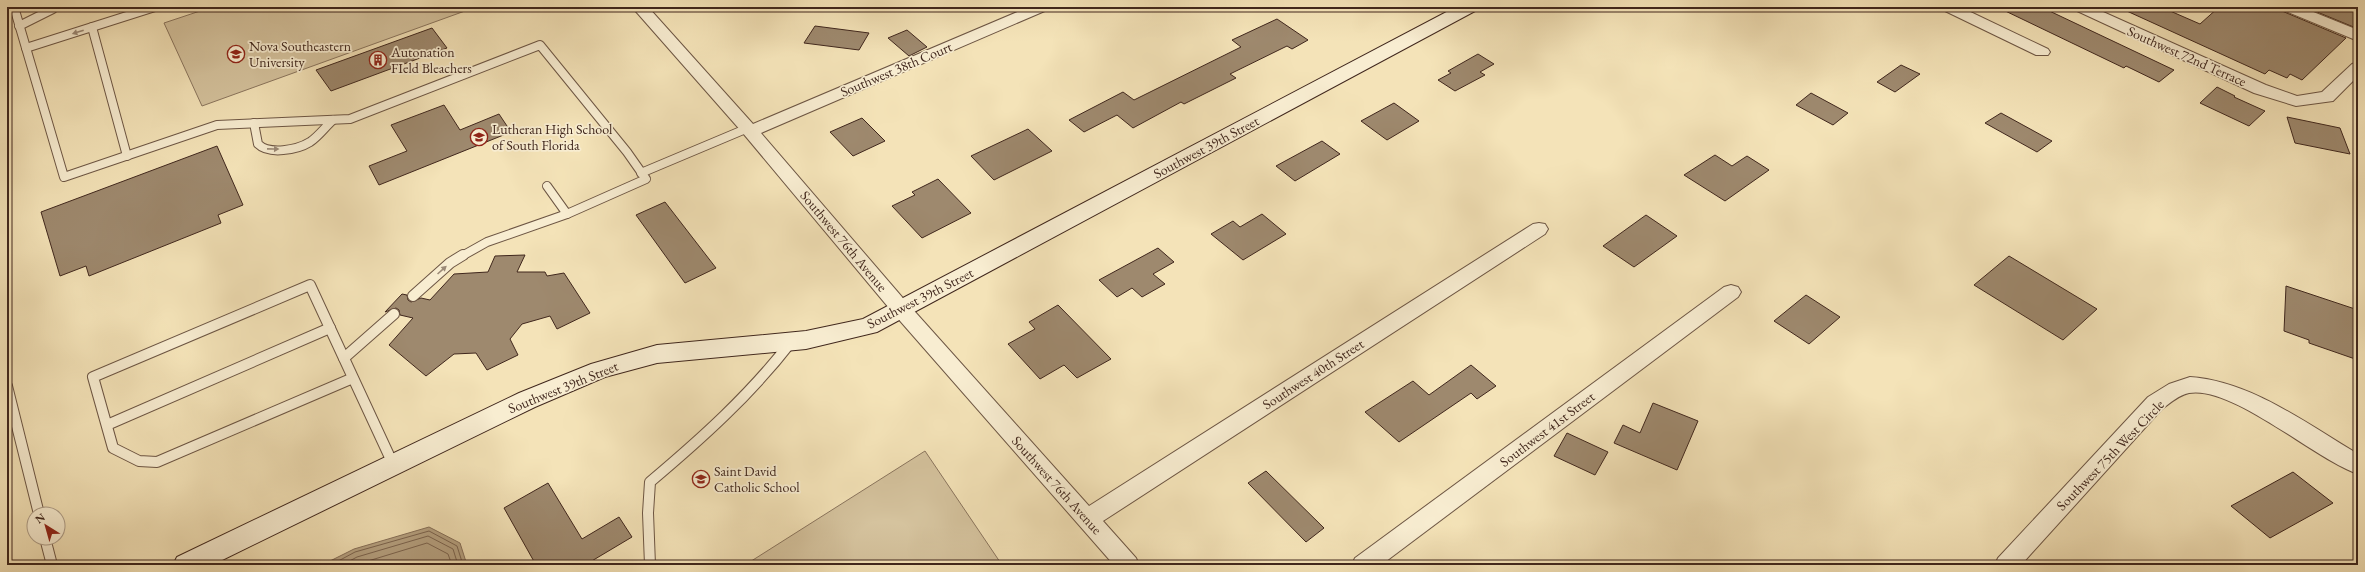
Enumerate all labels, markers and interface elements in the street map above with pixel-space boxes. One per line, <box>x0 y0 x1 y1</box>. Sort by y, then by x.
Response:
street label: Southwest 72nd Terrace <box>2125 22 2250 91</box>
one-way arrow <box>71 29 83 35</box>
place label: Nova Southeastern University <box>249 37 352 71</box>
street label: Southwest 38th Court <box>837 37 955 101</box>
place label: Autonation FIeld Bleachers <box>390 43 472 77</box>
school or university icon: Nova Southeastern University <box>226 44 246 64</box>
building icon: Autonation FIeld Bleachers <box>368 50 388 70</box>
street label: Southwest 39th Street <box>1150 111 1262 182</box>
place label: Lutheran High School of South Florida <box>492 120 613 154</box>
school or university icon: Lutheran High School of South Florida <box>469 127 489 147</box>
one-way arrow <box>267 146 279 153</box>
street label: Southwest 76th Avenue <box>796 187 892 296</box>
street label: Southwest 39th Street <box>864 263 977 333</box>
one-way arrow <box>437 266 446 275</box>
street label: Southwest 40th Street <box>1259 334 1368 413</box>
street label: Southwest 39th Street <box>505 356 621 417</box>
street label: Southwest 41st Street <box>1496 387 1599 471</box>
street label: Southwest 75th West Circle <box>2052 395 2168 514</box>
street label: Southwest 76th Avenue <box>1008 432 1106 538</box>
place label: Saint David Catholic School <box>714 462 800 496</box>
school or university icon: Saint David Catholic School <box>691 469 711 489</box>
north arrow <box>26 506 66 546</box>
text: N <box>32 510 48 526</box>

